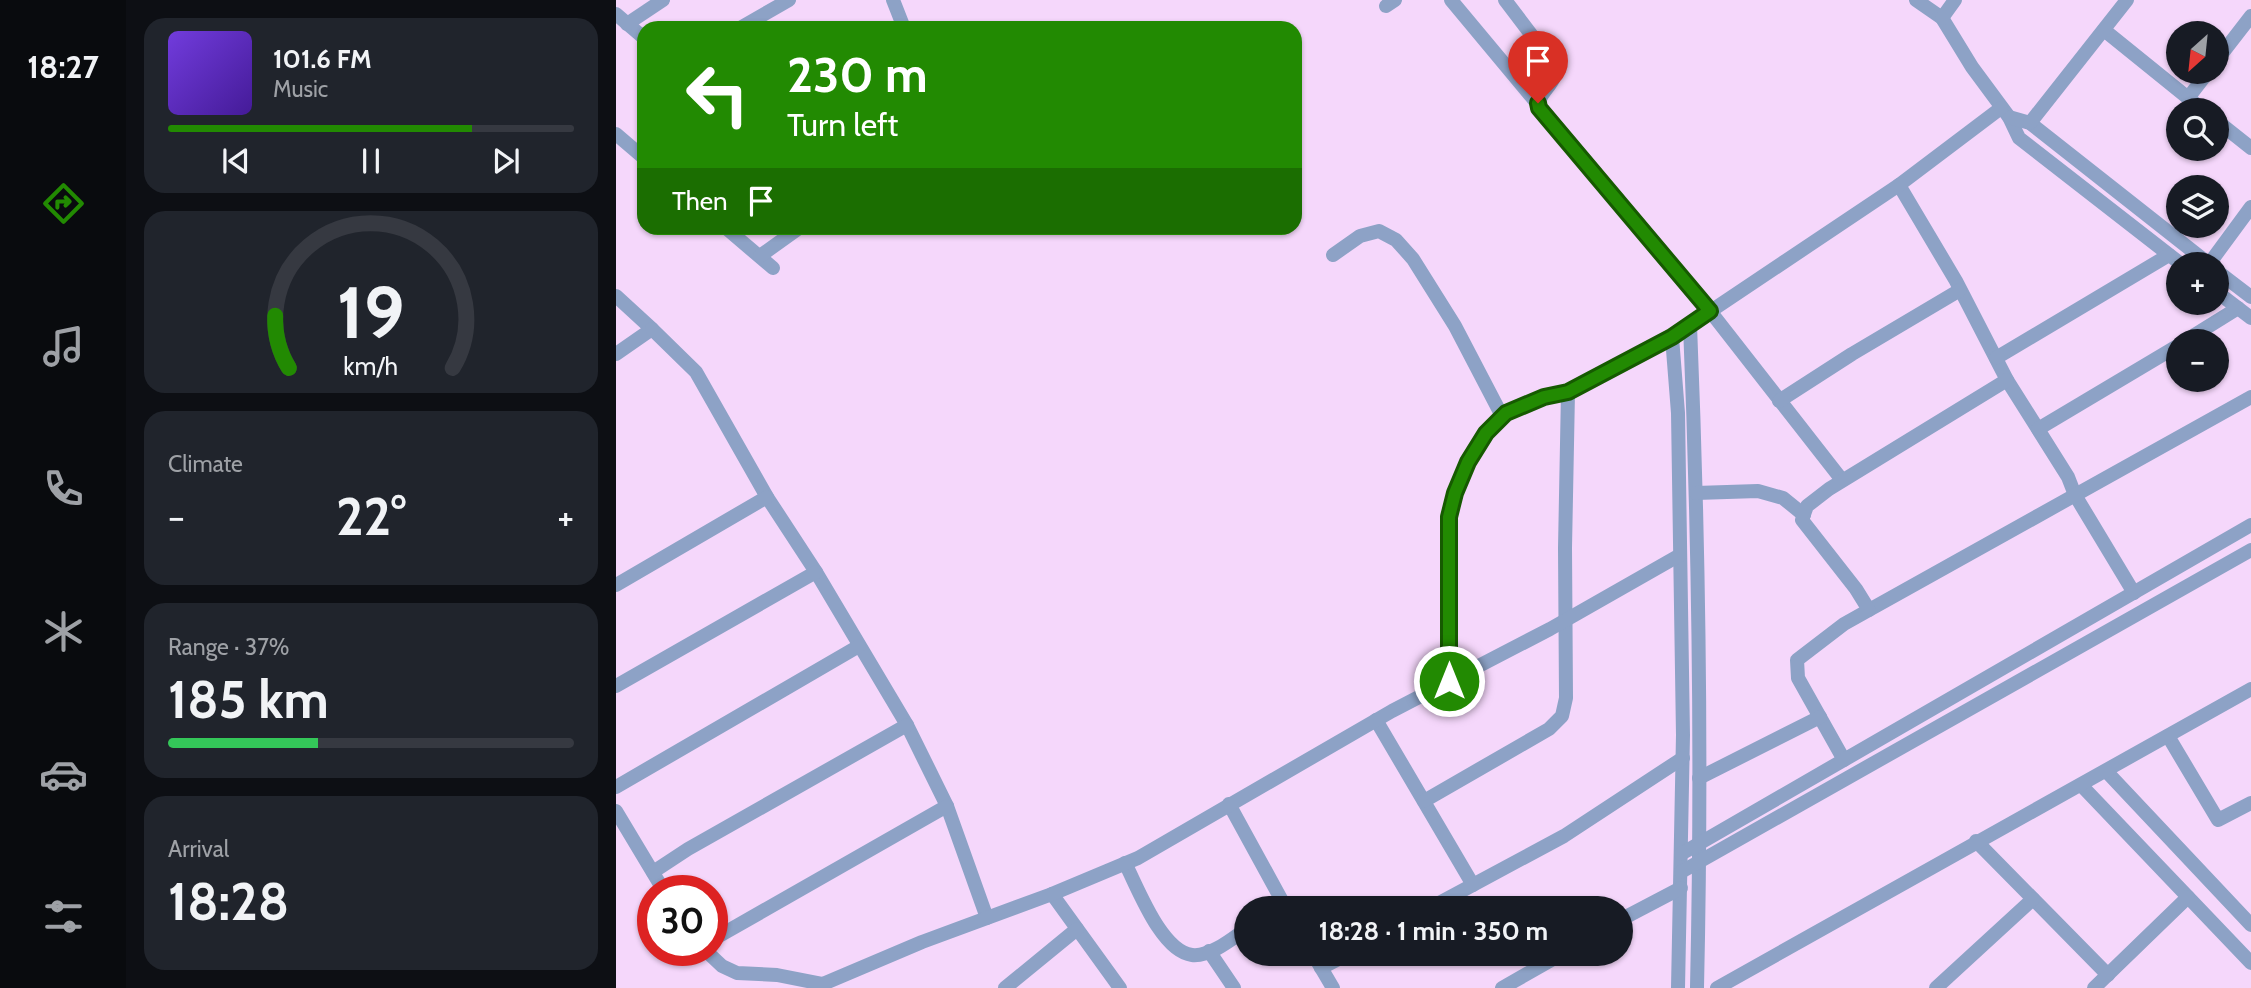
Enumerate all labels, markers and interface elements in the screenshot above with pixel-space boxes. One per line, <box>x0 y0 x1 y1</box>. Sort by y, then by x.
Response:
north arrow <box>2166 21 2230 84</box>
map controls <box>2166 21 2229 392</box>
pin <box>1508 31 1568 103</box>
icon: arrive <box>1519 42 1557 80</box>
text: 101.6 FM <box>273 43 372 75</box>
text: 230 m <box>787 45 928 104</box>
text: 18:27 <box>27 47 99 86</box>
icon: left <box>672 49 763 140</box>
text: Music <box>273 75 328 103</box>
button: search <box>2166 98 2229 161</box>
text: Turn left <box>787 105 898 144</box>
icon: previous <box>217 142 255 180</box>
icon: pause <box>352 142 390 180</box>
icon: next <box>487 142 525 180</box>
button: layers <box>2166 175 2229 238</box>
icon: directions <box>39 179 88 228</box>
icon: arrive <box>742 182 780 220</box>
text: Then <box>672 185 728 217</box>
button: + <box>2166 252 2229 315</box>
text: 19 <box>337 268 405 356</box>
icon: music <box>39 322 88 371</box>
button: − <box>2166 329 2229 392</box>
text: km/h <box>344 350 398 380</box>
text: Climate <box>168 450 243 478</box>
icon: phone <box>39 464 88 513</box>
text: 22° <box>336 485 406 548</box>
text: − <box>168 493 185 540</box>
text: + <box>557 493 574 540</box>
icon: climate <box>39 607 88 656</box>
text: Range · 37% <box>168 633 289 661</box>
position arrow <box>1412 644 1486 718</box>
text: 185 km <box>168 668 329 731</box>
icon: car <box>39 750 88 799</box>
text: Arrival <box>168 835 229 863</box>
text: 18:28 <box>168 870 289 933</box>
speed limit sign: 30 <box>637 875 728 966</box>
icon: filters <box>39 892 88 941</box>
text: 18:28 · 1 min · 350 m <box>1319 915 1548 947</box>

